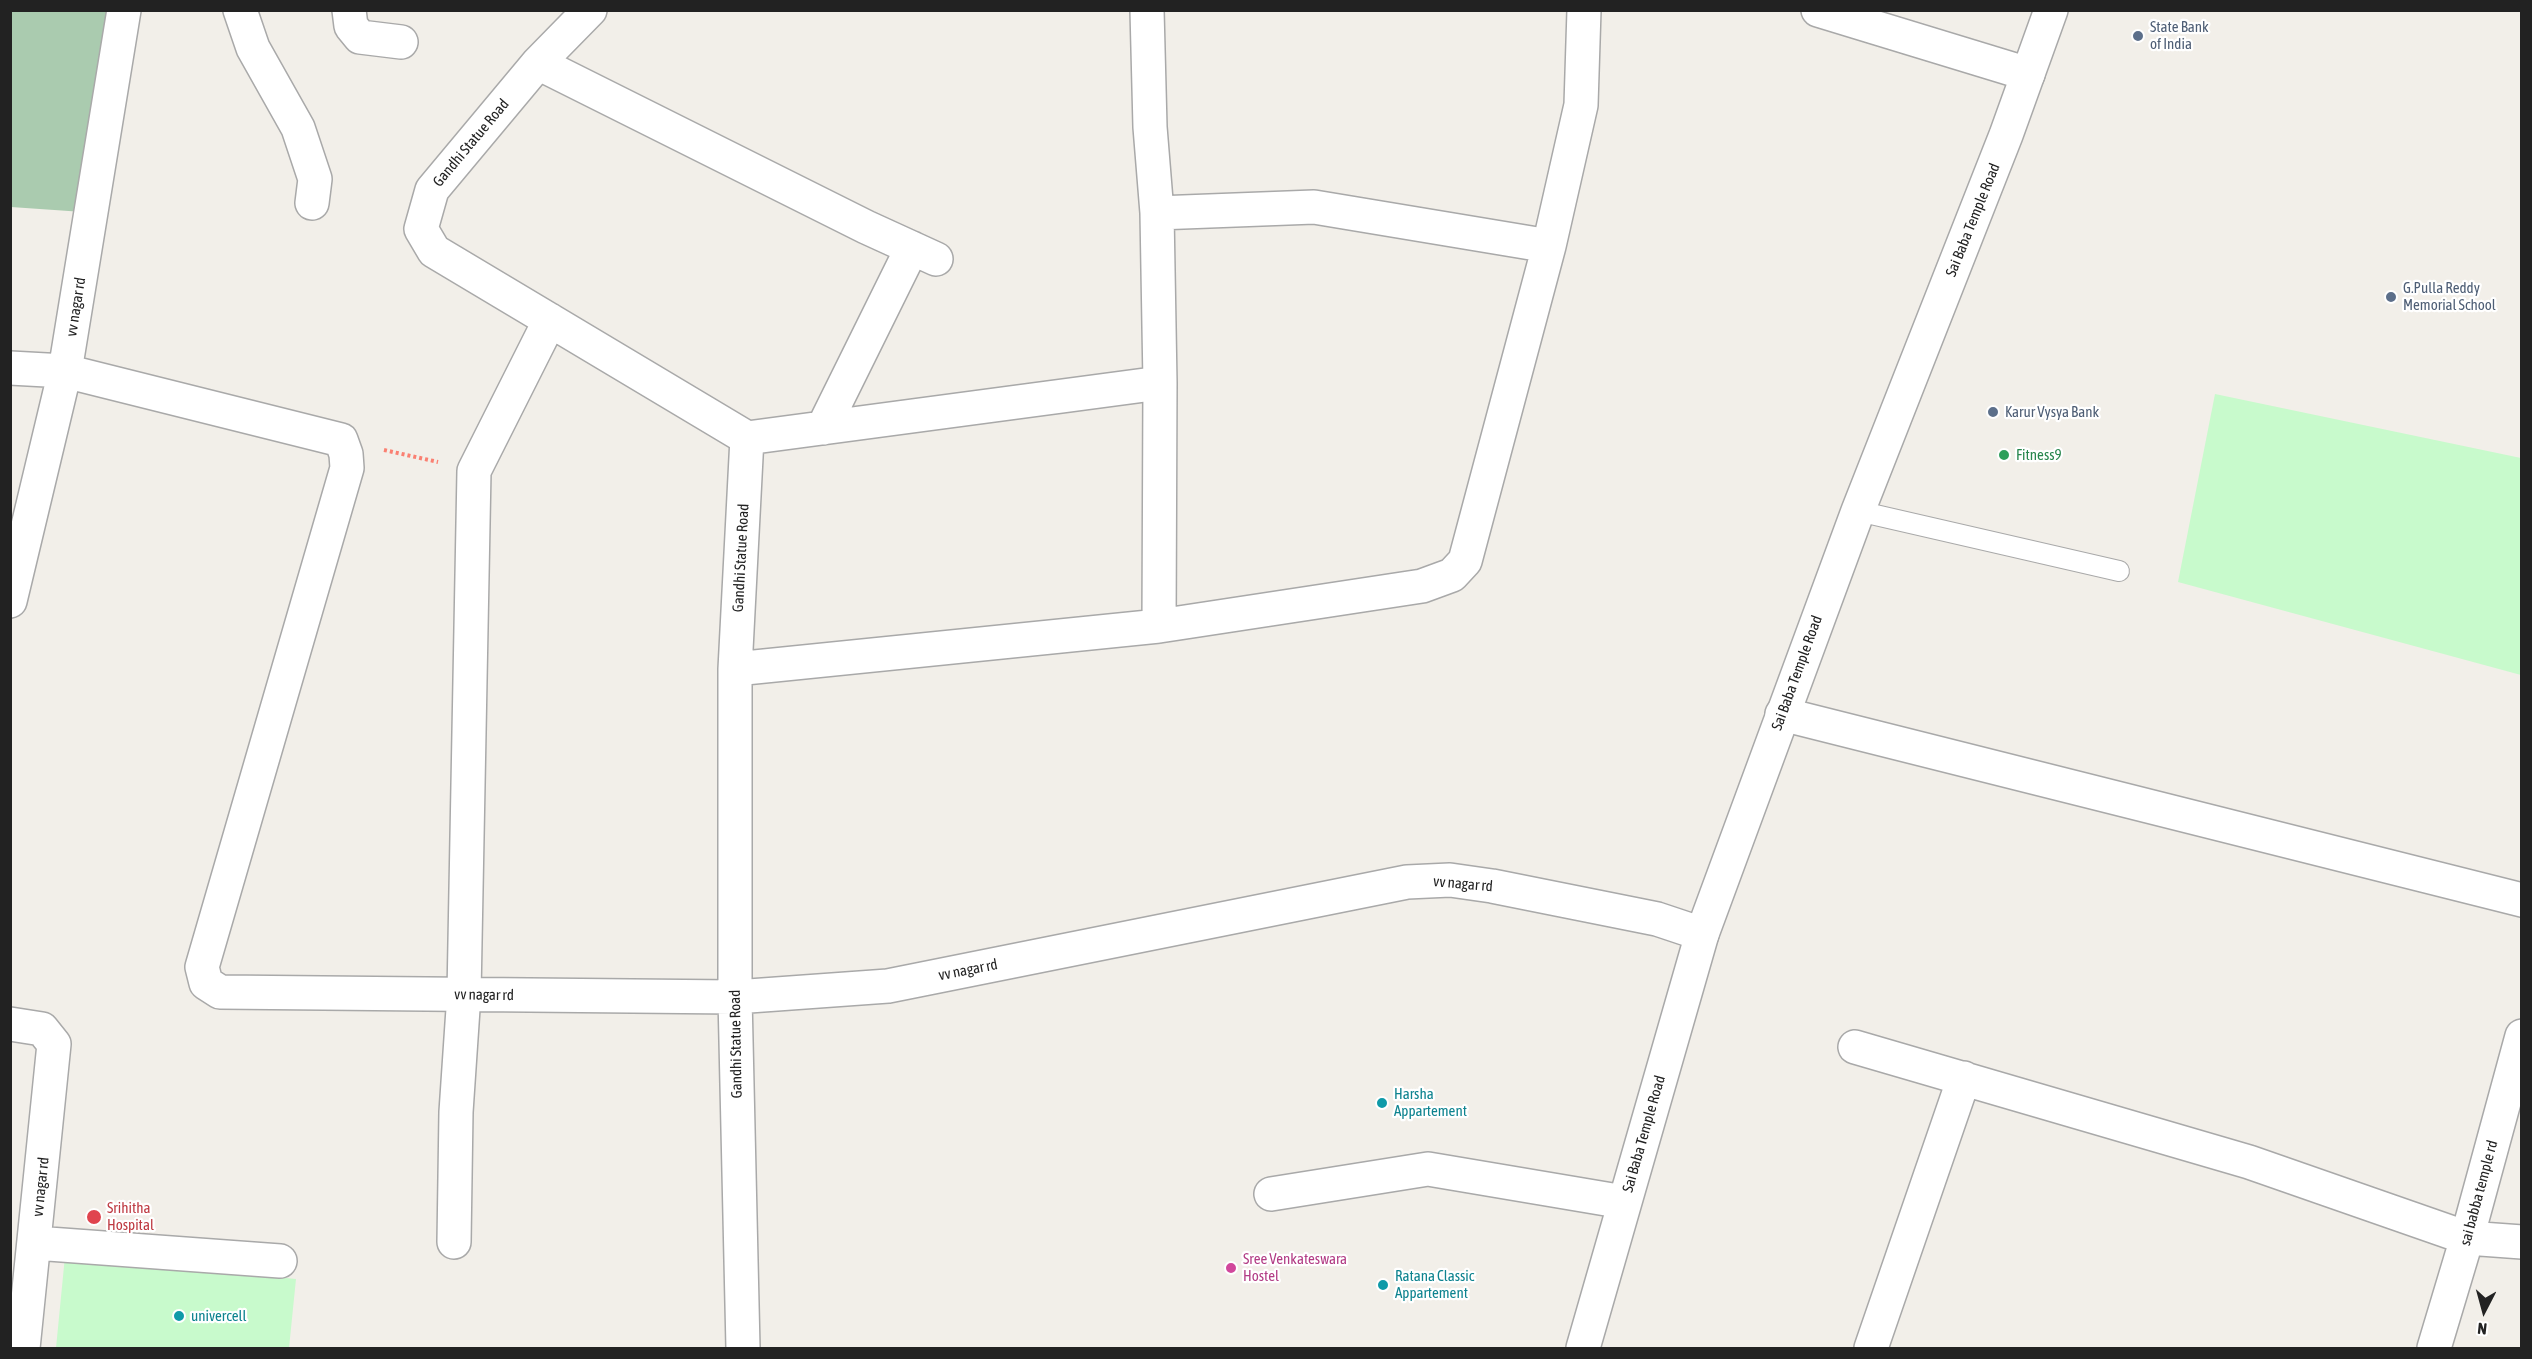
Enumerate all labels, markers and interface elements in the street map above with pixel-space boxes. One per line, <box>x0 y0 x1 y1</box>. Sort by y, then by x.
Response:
place label: State Bank of India <box>2150 18 2209 53</box>
marker: State Bank of India <box>2131 29 2145 43</box>
street label: Gandhi Statue Road <box>429 96 513 190</box>
street label: Sai Baba Temple Road <box>1942 161 2004 279</box>
street label: vv nagar rd <box>62 276 90 338</box>
place label: G.Pulla Reddy Memorial School <box>2403 279 2496 314</box>
marker: G.Pulla Reddy Memorial School <box>2384 290 2398 304</box>
place label: Karur Vysya Bank <box>2005 403 2099 421</box>
marker: Karur Vysya Bank <box>1986 405 2000 419</box>
place label: Fitness9 <box>2016 446 2062 464</box>
marker: Fitness9 <box>1997 448 2011 462</box>
street label: Gandhi Statue Road <box>729 503 753 613</box>
street label: Sai Baba Temple Road <box>1768 613 1826 733</box>
street label: vv nagar rd <box>1432 872 1494 896</box>
street label: vv nagar rd <box>937 955 999 985</box>
street label: vv nagar rd <box>454 985 514 1005</box>
street label: Gandhi Statue Road <box>726 989 746 1099</box>
street label: Sai Baba Temple Road <box>1619 1073 1669 1195</box>
place label: Harsha Appartement <box>1394 1085 1467 1120</box>
marker: Harsha Appartement <box>1375 1096 1389 1110</box>
street label: sai babba temple rd <box>2456 1138 2502 1248</box>
street label: vv nagar rd <box>29 1156 53 1218</box>
place label: Srihitha Hospital <box>107 1199 154 1234</box>
marker: Srihitha Hospital <box>85 1208 103 1226</box>
place label: Sree Venkateswara Hostel <box>1243 1250 1347 1285</box>
marker: Sree Venkateswara Hostel <box>1224 1261 1238 1275</box>
place label: Ratana Classic Appartement <box>1395 1267 1474 1302</box>
marker: Ratana Classic Appartement <box>1376 1278 1390 1292</box>
north arrow <box>2454 1281 2514 1341</box>
place label: univercell <box>191 1307 247 1325</box>
marker: univercell <box>172 1309 186 1323</box>
text: N <box>2476 1319 2488 1338</box>

